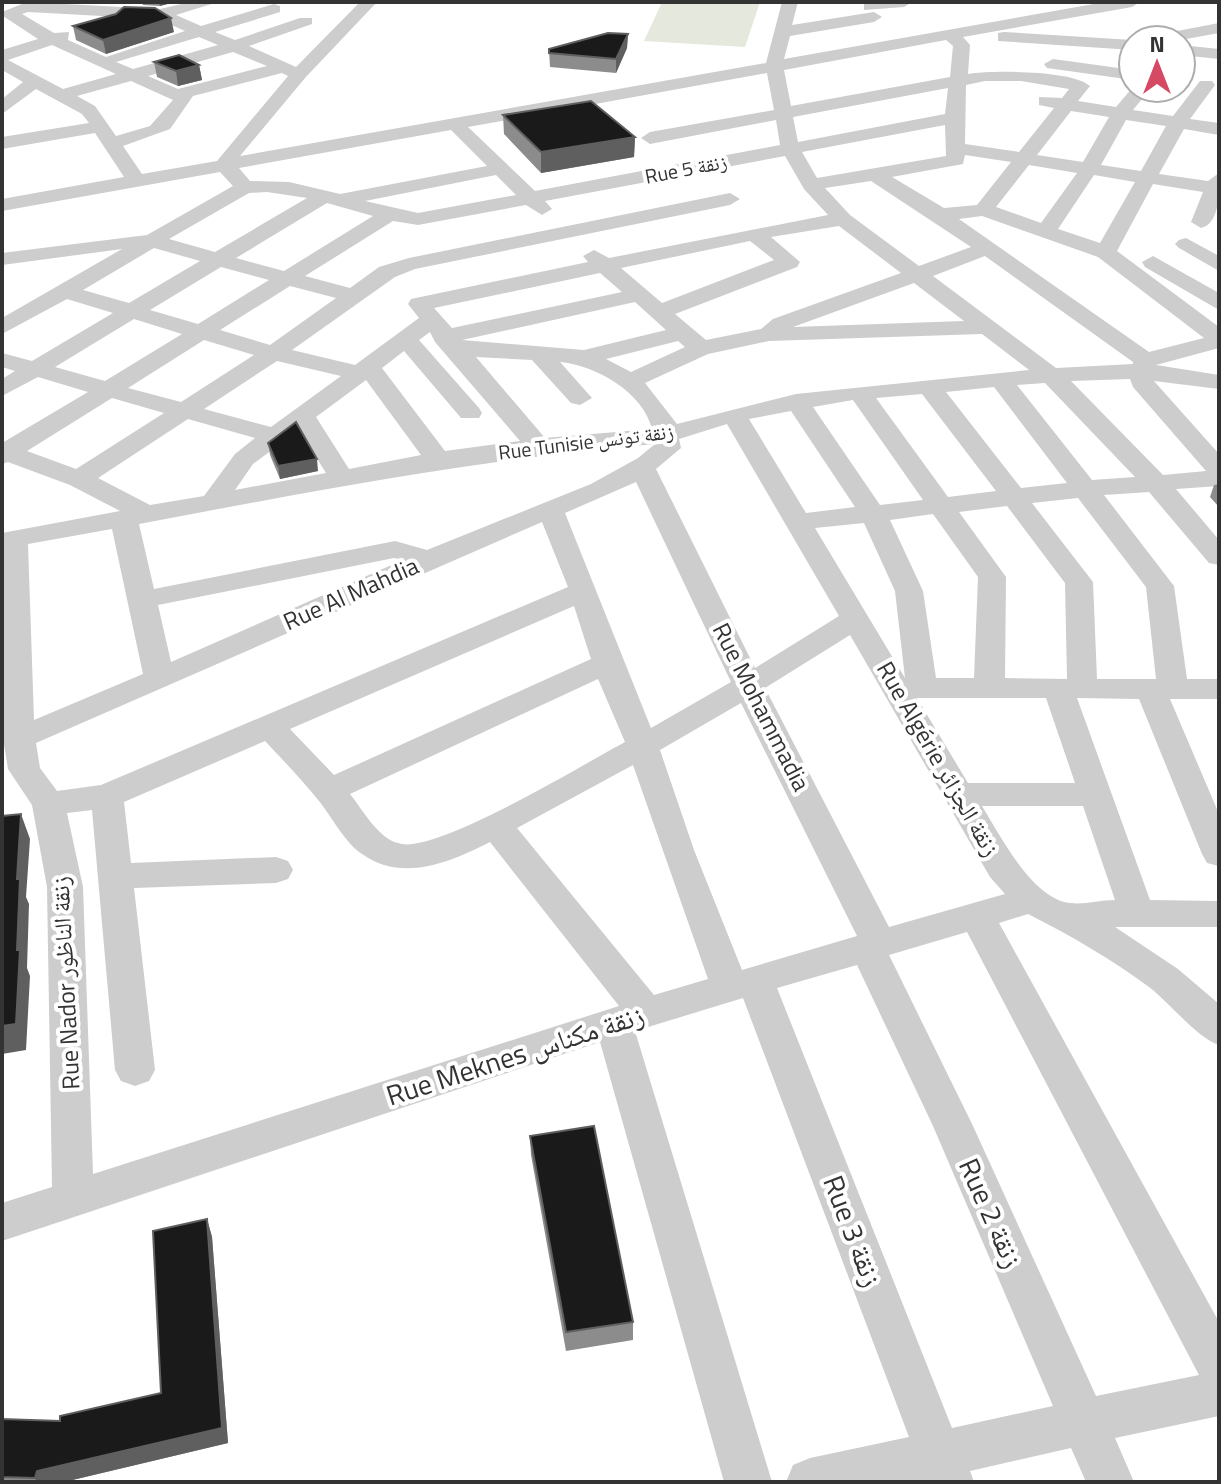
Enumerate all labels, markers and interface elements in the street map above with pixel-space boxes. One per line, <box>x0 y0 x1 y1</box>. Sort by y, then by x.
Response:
north arrow <box>1117 24 1197 104</box>
text: N <box>1149 27 1165 61</box>
street label: Rue 5 زنقة <box>642 145 730 192</box>
street label: Rue Tunisie زنقة تونس <box>496 415 675 468</box>
street label: Rue Al Mahdia <box>277 547 424 639</box>
street label: Rue Mohammadia <box>704 616 820 797</box>
street label: Rue Algérie زنقة الجزائر <box>868 654 1009 863</box>
street label: Rue Nador زنقة الناظور <box>41 875 89 1091</box>
street label: Rue Meknes زنقة مكناس <box>380 993 649 1117</box>
street label: Rue 2 زنقة <box>948 1151 1035 1275</box>
street label: Rue 3 زنقة <box>813 1169 894 1293</box>

